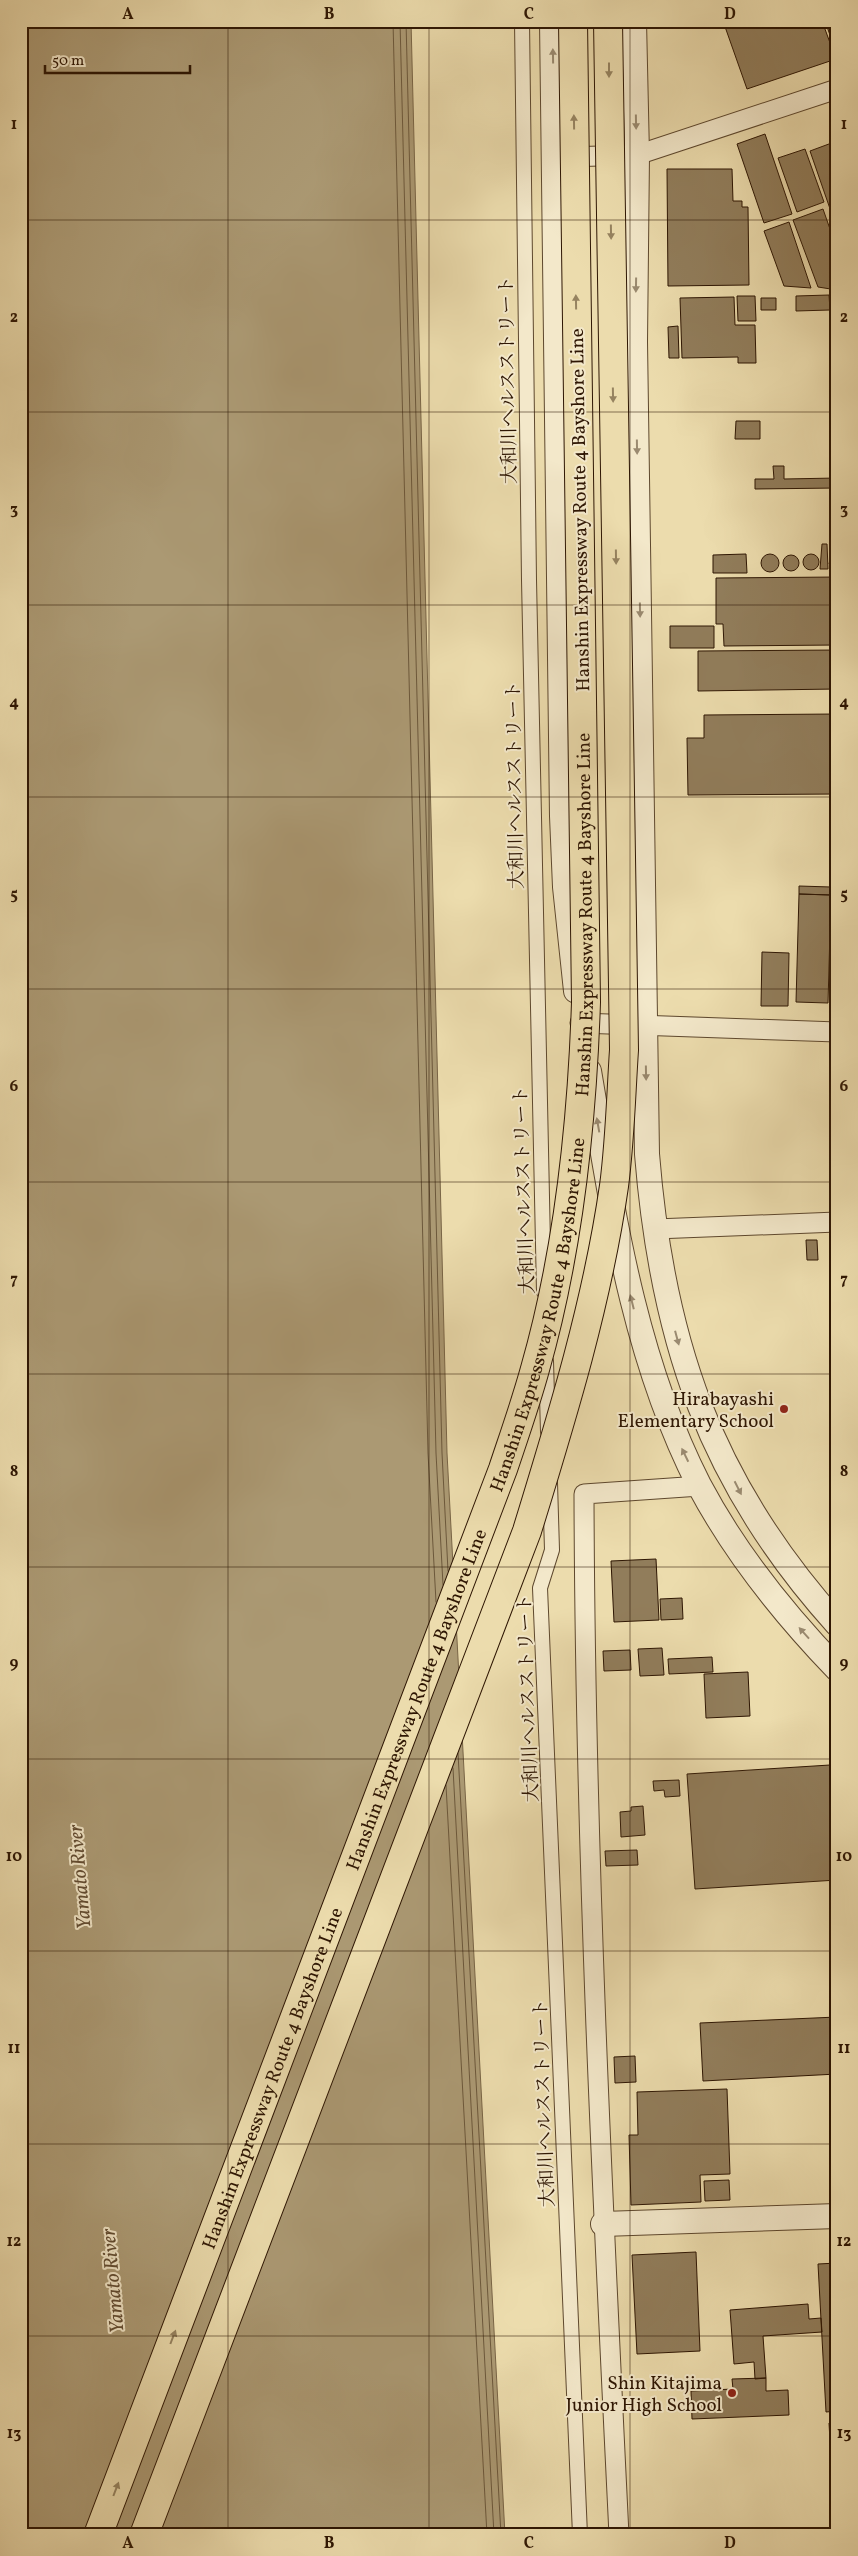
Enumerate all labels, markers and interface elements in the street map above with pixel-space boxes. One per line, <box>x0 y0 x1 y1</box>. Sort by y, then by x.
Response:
text: A <box>122 4 134 26</box>
text: B <box>324 4 335 26</box>
text: C <box>524 4 534 26</box>
text: D <box>724 4 736 26</box>
scale bar <box>45 42 190 74</box>
one-way arrow <box>549 48 557 64</box>
text: 50 m <box>52 51 84 72</box>
one-way arrow <box>605 62 613 78</box>
text: 1 <box>11 114 17 136</box>
one-way arrow <box>570 114 578 130</box>
text: 1 <box>841 114 847 136</box>
one-way arrow <box>633 115 641 131</box>
one-way arrow <box>607 225 615 241</box>
street label: 大和川ヘルスストリート <box>494 276 524 484</box>
one-way arrow <box>631 277 639 293</box>
one-way arrow <box>572 294 580 310</box>
text: 2 <box>10 307 18 329</box>
text: 2 <box>840 307 848 329</box>
street label: Hanshin Expressway Route 4 Bayshore Line <box>565 328 597 692</box>
one-way arrow <box>610 387 618 403</box>
one-way arrow <box>633 440 641 456</box>
text: 3 <box>10 499 18 521</box>
text: 3 <box>840 499 848 521</box>
one-way arrow <box>613 550 621 566</box>
one-way arrow <box>636 602 644 618</box>
street label: 大和川ヘルスストリート <box>501 681 531 889</box>
text: 4 <box>9 692 19 714</box>
text: 4 <box>839 692 849 714</box>
street label: Hanshin Expressway Route 4 Bayshore Line <box>570 733 601 1098</box>
text: 5 <box>10 884 18 906</box>
text: 5 <box>840 884 848 906</box>
one-way arrow <box>642 1065 650 1081</box>
text: 6 <box>10 1076 19 1098</box>
text: 6 <box>840 1076 849 1098</box>
street label: 大和川ヘルスストリート <box>508 1085 542 1295</box>
one-way arrow <box>593 1117 601 1133</box>
street label: Hanshin Expressway Route 4 Bayshore Line <box>484 1136 592 1496</box>
text: 7 <box>10 1269 18 1291</box>
text: 7 <box>840 1269 848 1291</box>
one-way arrow <box>628 1294 636 1309</box>
one-way arrow <box>673 1330 681 1345</box>
place label: Hirabayashi Elementary School <box>618 1387 774 1435</box>
marker: Hirabayashi Elementary School <box>778 1403 790 1415</box>
one-way arrow <box>681 1448 689 1462</box>
text: 8 <box>10 1461 18 1483</box>
text: 8 <box>840 1461 848 1483</box>
one-way arrow <box>734 1481 742 1495</box>
street label: Hanshin Expressway Route 4 Bayshore Line <box>341 1525 494 1875</box>
street label: 大和川ヘルスストリート <box>512 1593 546 1803</box>
one-way arrow <box>798 1628 810 1640</box>
text: 9 <box>10 1653 19 1675</box>
text: 9 <box>840 1653 849 1675</box>
water label: Yamato River <box>62 1823 100 1930</box>
text: 10 <box>6 1846 22 1868</box>
text: 10 <box>836 1846 852 1868</box>
street label: Hanshin Expressway Route 4 Bayshore Line <box>197 1904 350 2253</box>
street label: 大和川ヘルスストリート <box>528 1998 562 2208</box>
text: 11 <box>8 2038 20 2060</box>
text: 11 <box>838 2038 850 2060</box>
water label: Yamato River <box>95 2227 133 2334</box>
text: 12 <box>7 2231 21 2253</box>
text: 12 <box>837 2231 851 2253</box>
one-way arrow <box>170 2330 178 2344</box>
place label: Shin Kitajima Junior High School <box>566 2371 722 2419</box>
marker: Shin Kitajima Junior High School <box>726 2387 738 2399</box>
text: 13 <box>7 2423 21 2445</box>
text: 13 <box>837 2423 851 2445</box>
one-way arrow <box>112 2481 120 2496</box>
text: A <box>122 2533 134 2555</box>
text: B <box>324 2533 335 2555</box>
text: C <box>524 2533 534 2555</box>
text: D <box>724 2533 736 2555</box>

